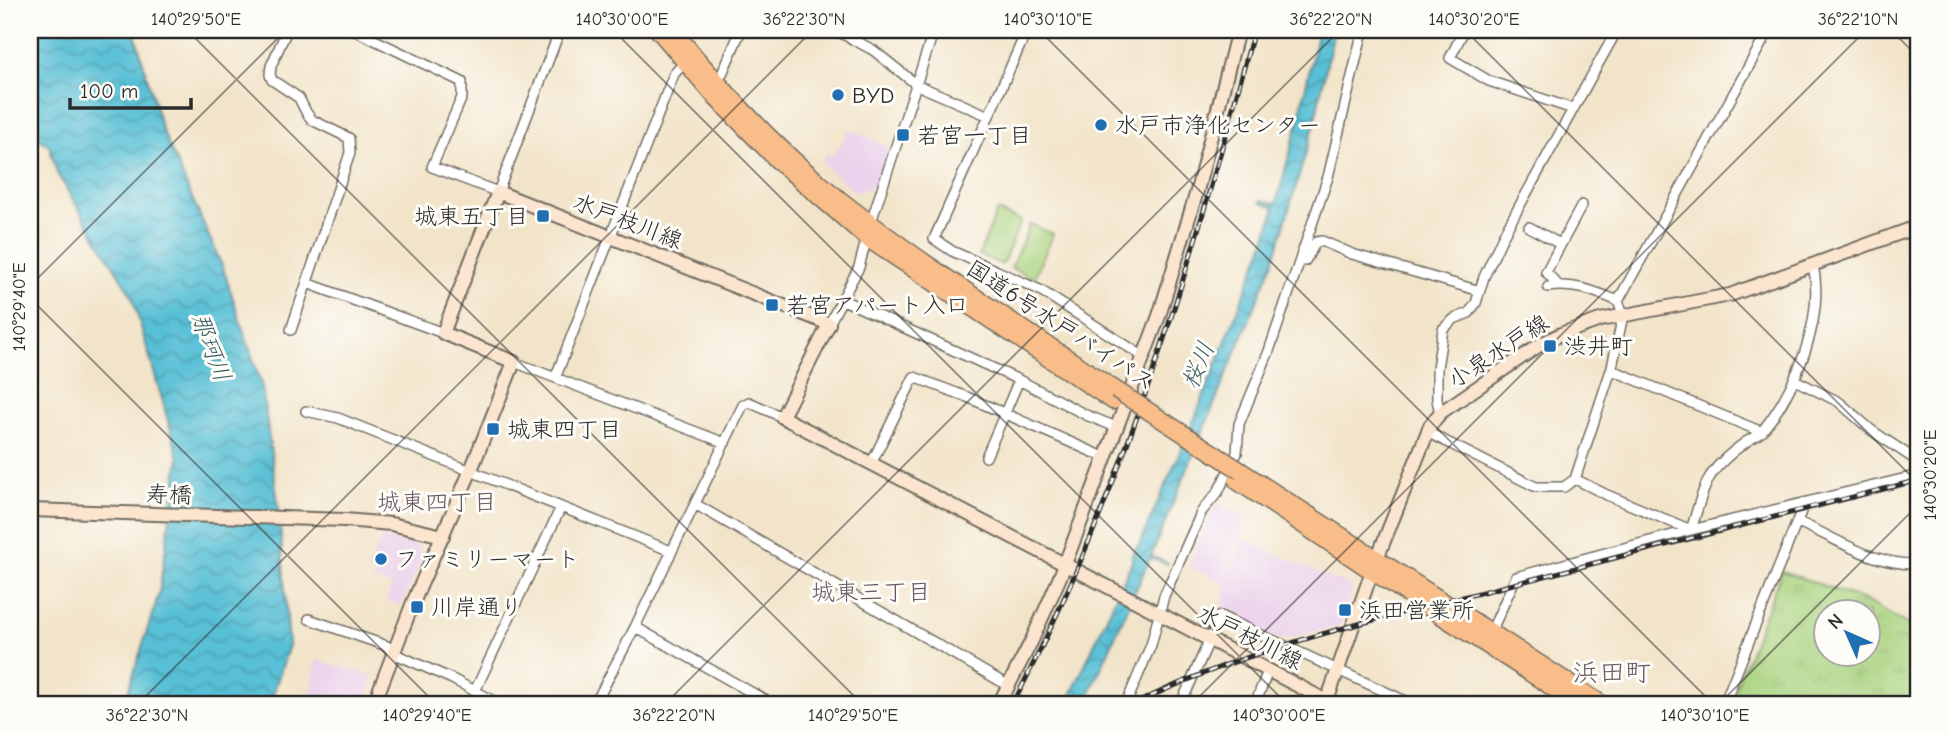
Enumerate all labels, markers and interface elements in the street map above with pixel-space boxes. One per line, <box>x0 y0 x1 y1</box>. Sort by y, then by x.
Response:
text: 140°29'50"E <box>151 9 241 30</box>
text: 140°30'00"E <box>576 9 668 30</box>
text: 36°22'30"N <box>763 9 845 30</box>
text: 140°30'10"E <box>1004 9 1092 30</box>
text: 36°22'20"N <box>1290 9 1372 30</box>
text: 140°30'20"E <box>1429 9 1520 30</box>
text: 36°22'10"N <box>1818 9 1898 30</box>
scale bar <box>70 66 191 110</box>
text: 100 m <box>80 79 138 103</box>
place label: BYD <box>852 82 894 109</box>
marker: BYD <box>830 87 846 103</box>
place label: 水戸市浄化センター <box>1115 112 1321 139</box>
marker: 水戸市浄化センター <box>1093 117 1109 133</box>
place label: 若宮一丁目 <box>917 122 1032 149</box>
marker: 若宮一丁目 <box>895 127 911 143</box>
street label: 水戸枝川線 <box>569 188 686 255</box>
place label: 城東五丁目 <box>414 203 529 230</box>
marker: 城東五丁目 <box>535 208 551 224</box>
street label: 国道6号水戸バイパス <box>962 254 1160 396</box>
text: 140°29'40"E <box>9 262 30 352</box>
place label: 若宮アパート入口 <box>786 292 969 319</box>
marker: 若宮アパート入口 <box>764 297 780 313</box>
water label: 那珂川 <box>185 308 237 386</box>
street label: 小泉水戸線 <box>1443 309 1554 394</box>
place label: 渋井町 <box>1564 333 1633 360</box>
water label: 桜川 <box>1176 337 1220 393</box>
marker: 渋井町 <box>1542 338 1558 354</box>
place label: 城東四丁目 <box>507 416 622 443</box>
marker: 城東四丁目 <box>485 421 501 437</box>
text: 140°30'20"E <box>1920 429 1941 521</box>
street label: 寿橋 <box>146 480 192 509</box>
district label: 城東四丁目 <box>377 488 497 516</box>
place label: ファミリーマート <box>395 546 579 573</box>
marker: ファミリーマート <box>373 551 389 567</box>
district label: 城東三丁目 <box>811 578 931 606</box>
place label: 川岸通り <box>431 594 523 621</box>
place label: 浜田営業所 <box>1359 597 1474 624</box>
north arrow <box>1812 598 1882 668</box>
marker: 川岸通り <box>409 599 425 615</box>
street label: 水戸枝川線 <box>1192 599 1307 676</box>
marker: 浜田営業所 <box>1337 602 1353 618</box>
text: N <box>1824 610 1848 634</box>
district label: 浜田町 <box>1573 658 1651 688</box>
text: 36°22'30"N <box>106 705 188 726</box>
text: 140°29'40"E <box>382 705 472 726</box>
text: 36°22'20"N <box>633 705 715 726</box>
text: 140°29'50"E <box>808 705 898 726</box>
text: 140°30'00"E <box>1233 705 1325 726</box>
text: 140°30'10"E <box>1661 705 1749 726</box>

